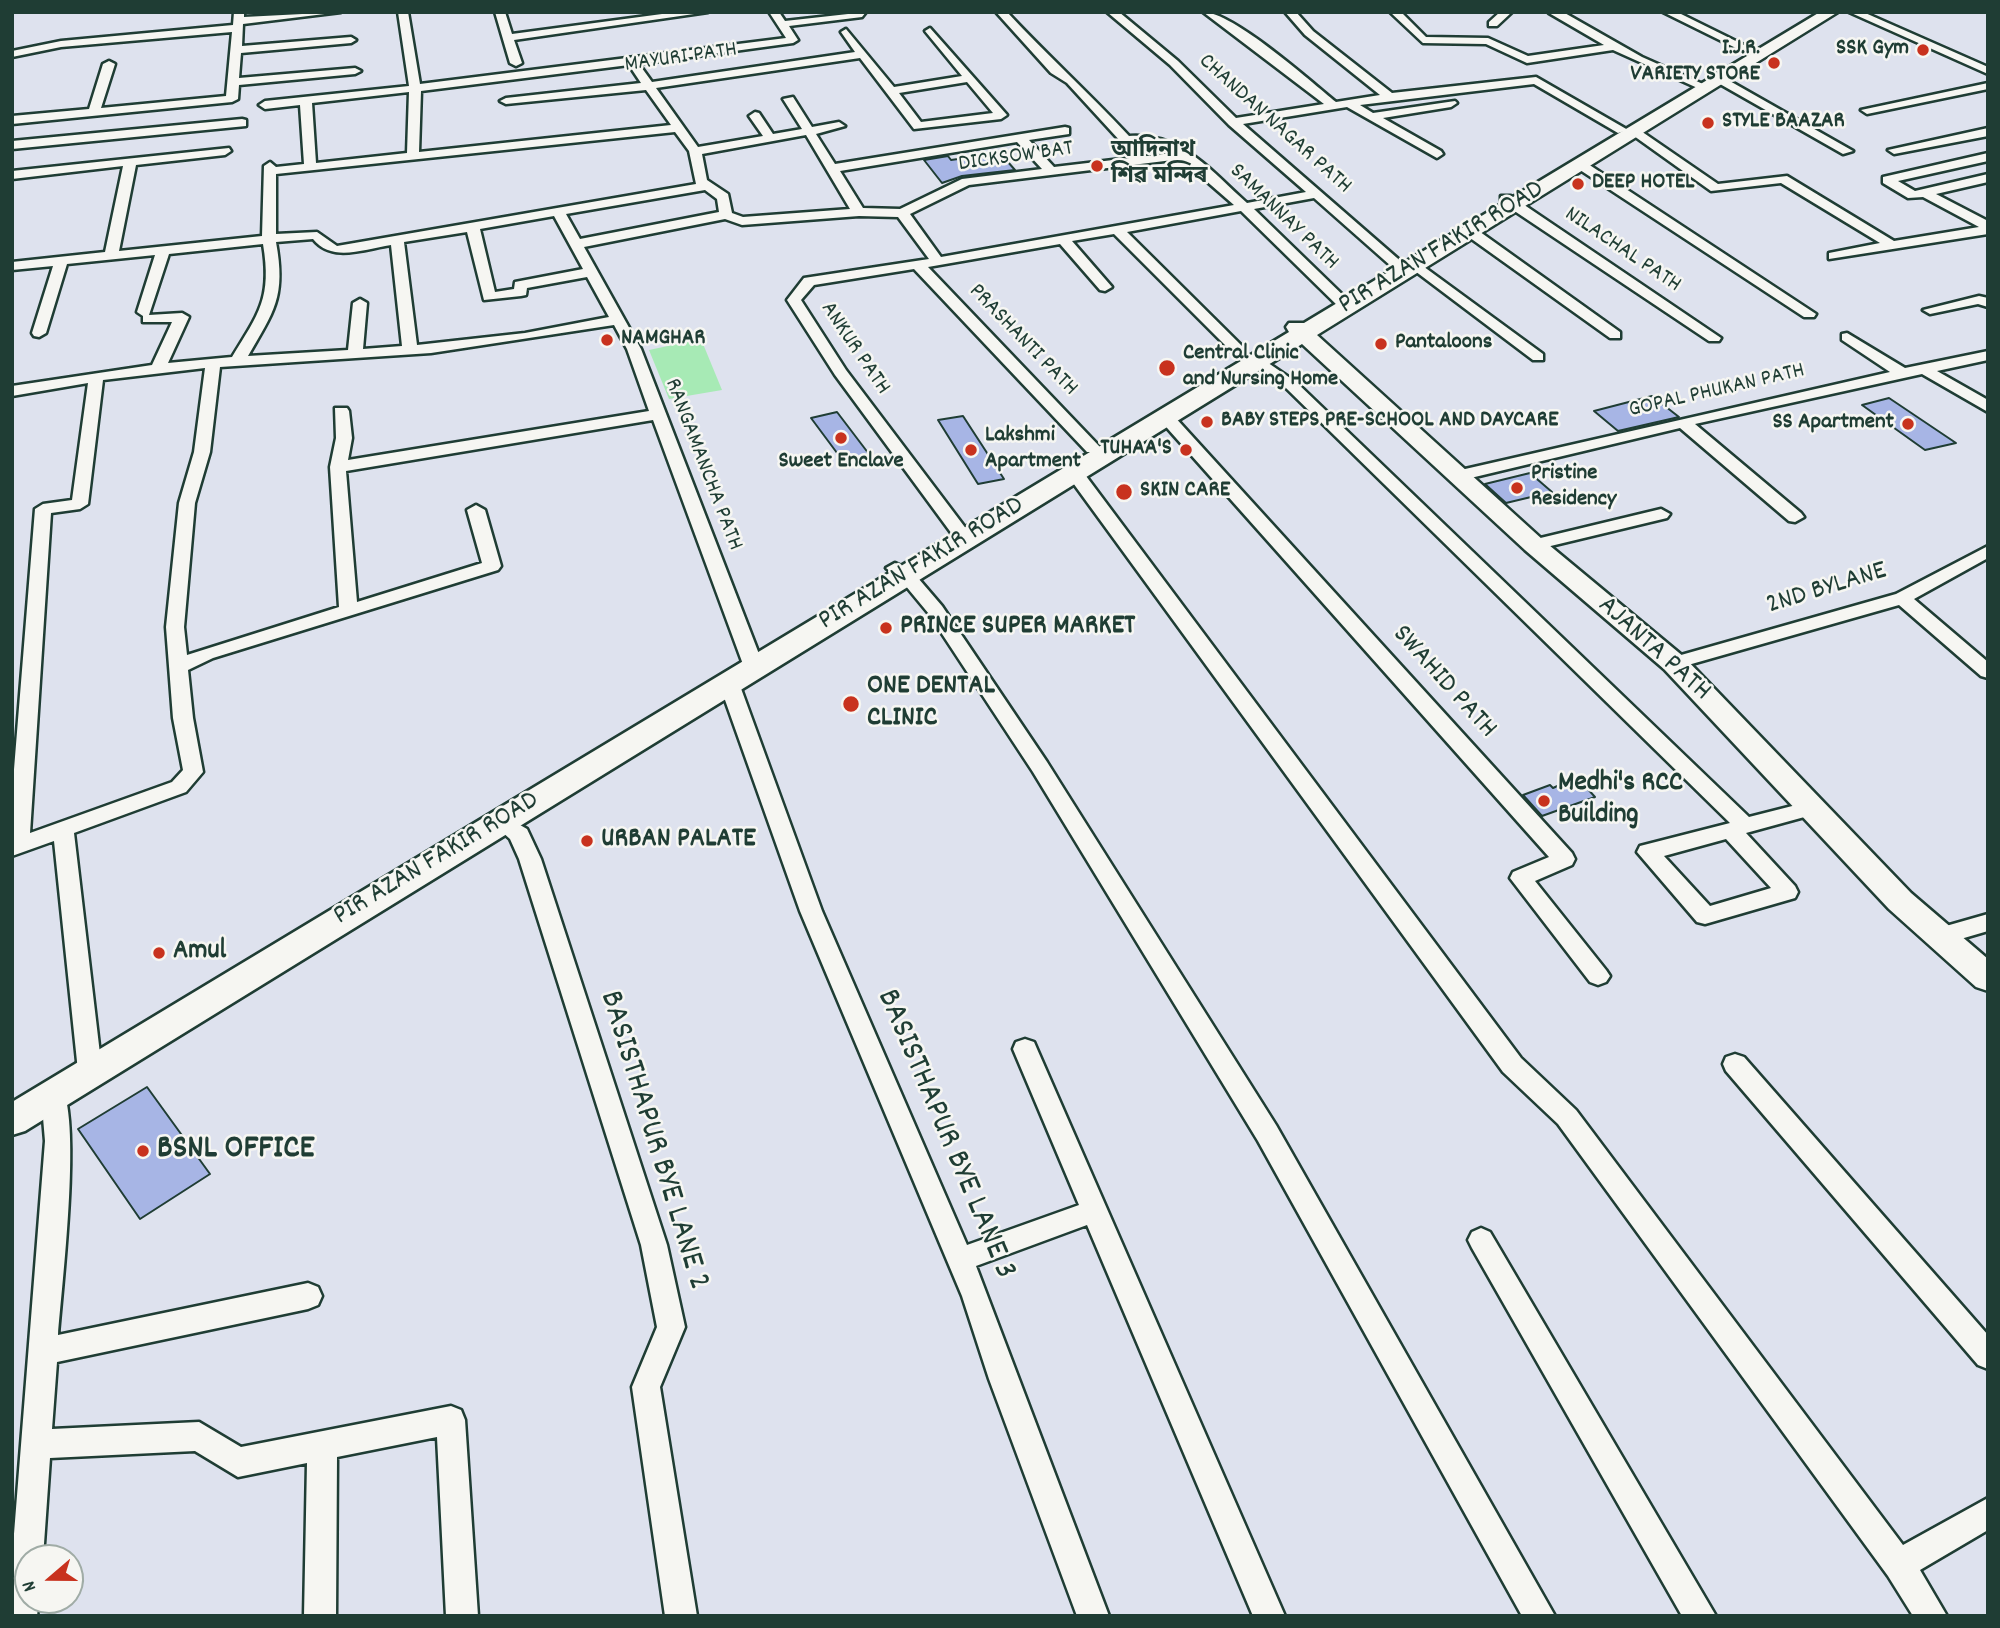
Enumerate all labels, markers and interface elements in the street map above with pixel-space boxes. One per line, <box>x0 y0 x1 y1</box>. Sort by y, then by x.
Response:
place label: I.J.R. VARIETY STORE <box>1631 36 1760 90</box>
place label: SSK Gym <box>1836 36 1909 64</box>
street label: MAYURI PATH <box>623 37 739 81</box>
marker: SSK Gym <box>1915 42 1931 58</box>
street label: CHANDAN NAGAR PATH <box>1192 49 1356 201</box>
marker: I.J.R. VARIETY STORE <box>1766 55 1782 71</box>
place label: STYLE BAAZAR <box>1722 109 1845 137</box>
marker: STYLE BAAZAR <box>1700 115 1716 131</box>
street label: DICKSOW BAT <box>957 136 1075 180</box>
place label: আদিনাথ শিৱ মন্দিৰ <box>1111 139 1208 193</box>
marker: আদিনাথ শিৱ মন্দিৰ <box>1089 158 1105 174</box>
street label: SAMANNAY PATH <box>1222 159 1344 277</box>
place label: DEEP HOTEL <box>1592 170 1694 198</box>
street label: PIR AZAN FAKIR ROAD <box>1333 174 1551 324</box>
marker: DEEP HOTEL <box>1570 176 1586 192</box>
street label: NILACHAL PATH <box>1558 202 1686 300</box>
street label: PRASHANTI PATH <box>961 279 1083 403</box>
street label: ANKUR PATH <box>813 297 895 401</box>
place label: NAMGHAR <box>621 326 706 354</box>
place label: Pantaloons <box>1395 330 1492 358</box>
marker: NAMGHAR <box>599 332 615 348</box>
marker: Pantaloons <box>1373 336 1389 352</box>
place label: Central Clinic and Nursing Home <box>1183 341 1338 395</box>
marker: Central Clinic and Nursing Home <box>1157 358 1177 378</box>
street label: GOPAL PHUKAN PATH <box>1626 358 1808 426</box>
street label: RANGAMANCHA PATH <box>657 375 747 555</box>
place label: BABY STEPS PRE-SCHOOL AND DAYCARE <box>1221 408 1558 436</box>
place label: SS Apartment <box>1772 410 1894 438</box>
marker: BABY STEPS PRE-SCHOOL AND DAYCARE <box>1199 414 1215 430</box>
marker: SS Apartment <box>1900 416 1916 432</box>
place label: Lakshmi Apartment <box>985 423 1081 477</box>
marker: Sweet Enclave <box>833 430 849 446</box>
place label: TUHAA'S <box>1100 436 1172 464</box>
marker: Lakshmi Apartment <box>963 442 979 458</box>
marker: TUHAA'S <box>1178 442 1194 458</box>
place label: Sweet Enclave <box>778 449 904 477</box>
place label: Pristine Residency <box>1531 461 1616 515</box>
place label: SKIN CARE <box>1140 478 1230 506</box>
marker: Pristine Residency <box>1509 480 1525 496</box>
marker: SKIN CARE <box>1114 482 1134 502</box>
street label: PIR AZAN FAKIR ROAD <box>813 490 1031 640</box>
street label: 2ND BYLANE <box>1763 556 1891 624</box>
street label: AJANTA PATH <box>1589 590 1717 710</box>
place label: PRINCE SUPER MARKET <box>900 611 1135 645</box>
street label: SWAHID PATH <box>1383 619 1503 747</box>
marker: PRINCE SUPER MARKET <box>878 620 894 636</box>
place label: ONE DENTAL CLINIC <box>867 671 995 737</box>
marker: ONE DENTAL CLINIC <box>841 694 861 714</box>
place label: Medhi's RCC Building <box>1558 768 1683 834</box>
street label: PIR AZAN FAKIR ROAD <box>328 785 546 935</box>
marker: Medhi's RCC Building <box>1536 793 1552 809</box>
place label: URBAN PALATE <box>601 824 756 858</box>
marker: URBAN PALATE <box>579 833 595 849</box>
place label: Amul <box>173 936 226 970</box>
marker: Amul <box>151 945 167 961</box>
street label: BASISTHAPUR BYE LANE 3 <box>865 984 1023 1286</box>
street label: BASISTHAPUR BYE LANE 2 <box>588 987 716 1295</box>
place label: BSNL OFFICE <box>157 1131 314 1171</box>
marker: BSNL OFFICE <box>135 1143 151 1159</box>
north arrow <box>14 1544 84 1614</box>
text: N <box>16 1577 45 1595</box>

